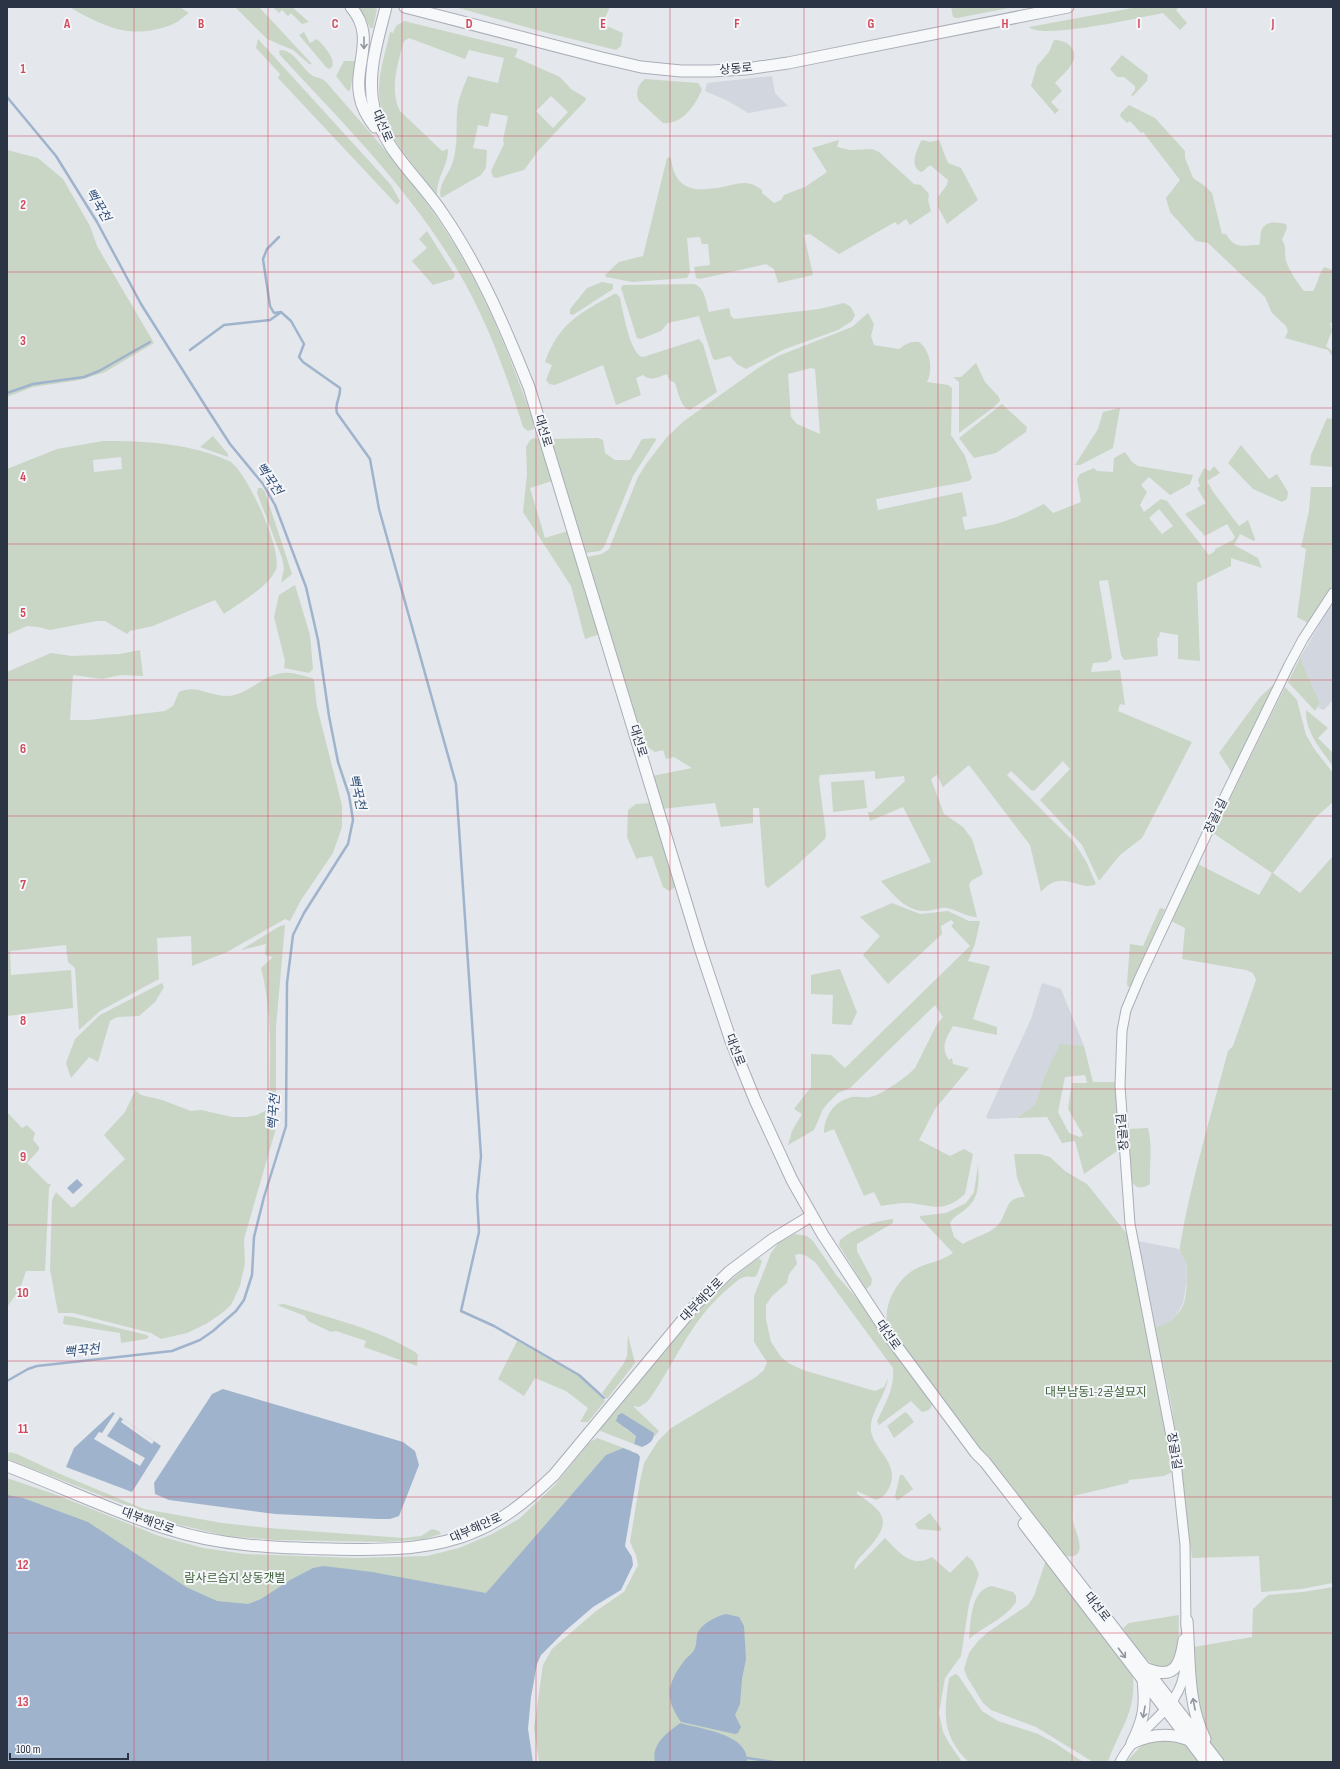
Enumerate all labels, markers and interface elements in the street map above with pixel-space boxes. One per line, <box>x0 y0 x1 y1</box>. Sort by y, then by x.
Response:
text: A <box>63 16 71 32</box>
text: B <box>198 16 204 32</box>
text: C <box>332 16 339 32</box>
text: D <box>466 16 473 32</box>
text: E <box>600 16 606 32</box>
text: F <box>734 16 740 32</box>
text: G <box>868 16 875 32</box>
text: H <box>1002 16 1009 32</box>
text: I <box>1138 16 1141 32</box>
text: J <box>1271 16 1275 32</box>
one-way arrow <box>360 36 368 49</box>
street label: 상동로 <box>719 60 753 78</box>
text: 1 <box>20 61 26 77</box>
street label: 대선로 <box>369 108 395 144</box>
water label: 뻑꾹천 <box>82 185 115 225</box>
text: 2 <box>20 197 26 213</box>
text: 3 <box>20 333 26 349</box>
street label: 대선로 <box>531 413 555 449</box>
water label: 뻑꾹천 <box>252 460 286 499</box>
text: 4 <box>20 469 26 485</box>
text: 5 <box>20 605 26 621</box>
street label: 대선로 <box>626 723 650 759</box>
text: 6 <box>20 741 26 757</box>
water label: 뻑꾹천 <box>345 773 369 812</box>
street label: 장골1길 <box>1201 796 1231 836</box>
text: 7 <box>20 877 26 893</box>
text: 8 <box>20 1013 26 1029</box>
street label: 대선로 <box>722 1032 748 1068</box>
water label: 뻑꾹천 <box>265 1093 283 1130</box>
street label: 장골1길 <box>1114 1113 1132 1151</box>
text: 9 <box>20 1149 26 1165</box>
street label: 대부해안로 <box>677 1275 727 1325</box>
text: 10 <box>17 1285 29 1301</box>
street label: 대선로 <box>872 1317 904 1353</box>
water label: 뻑꾹천 <box>63 1341 102 1361</box>
park label: 대부남동1-2공설묘지 <box>1045 1385 1147 1400</box>
text: 11 <box>18 1421 28 1437</box>
street label: 장골1길 <box>1164 1431 1184 1471</box>
street label: 대부해안로 <box>119 1505 177 1537</box>
street label: 대부해안로 <box>448 1510 504 1546</box>
text: 12 <box>18 1557 29 1573</box>
park label: 람사르습지 상동갯벌 <box>184 1571 286 1586</box>
street label: 대선로 <box>1081 1589 1113 1625</box>
one-way arrow <box>1118 1648 1127 1659</box>
text: 13 <box>18 1694 29 1710</box>
one-way arrow <box>1189 1698 1197 1711</box>
one-way arrow <box>1140 1705 1148 1718</box>
scale bar <box>10 1735 128 1761</box>
text: 100 m <box>16 1742 41 1757</box>

